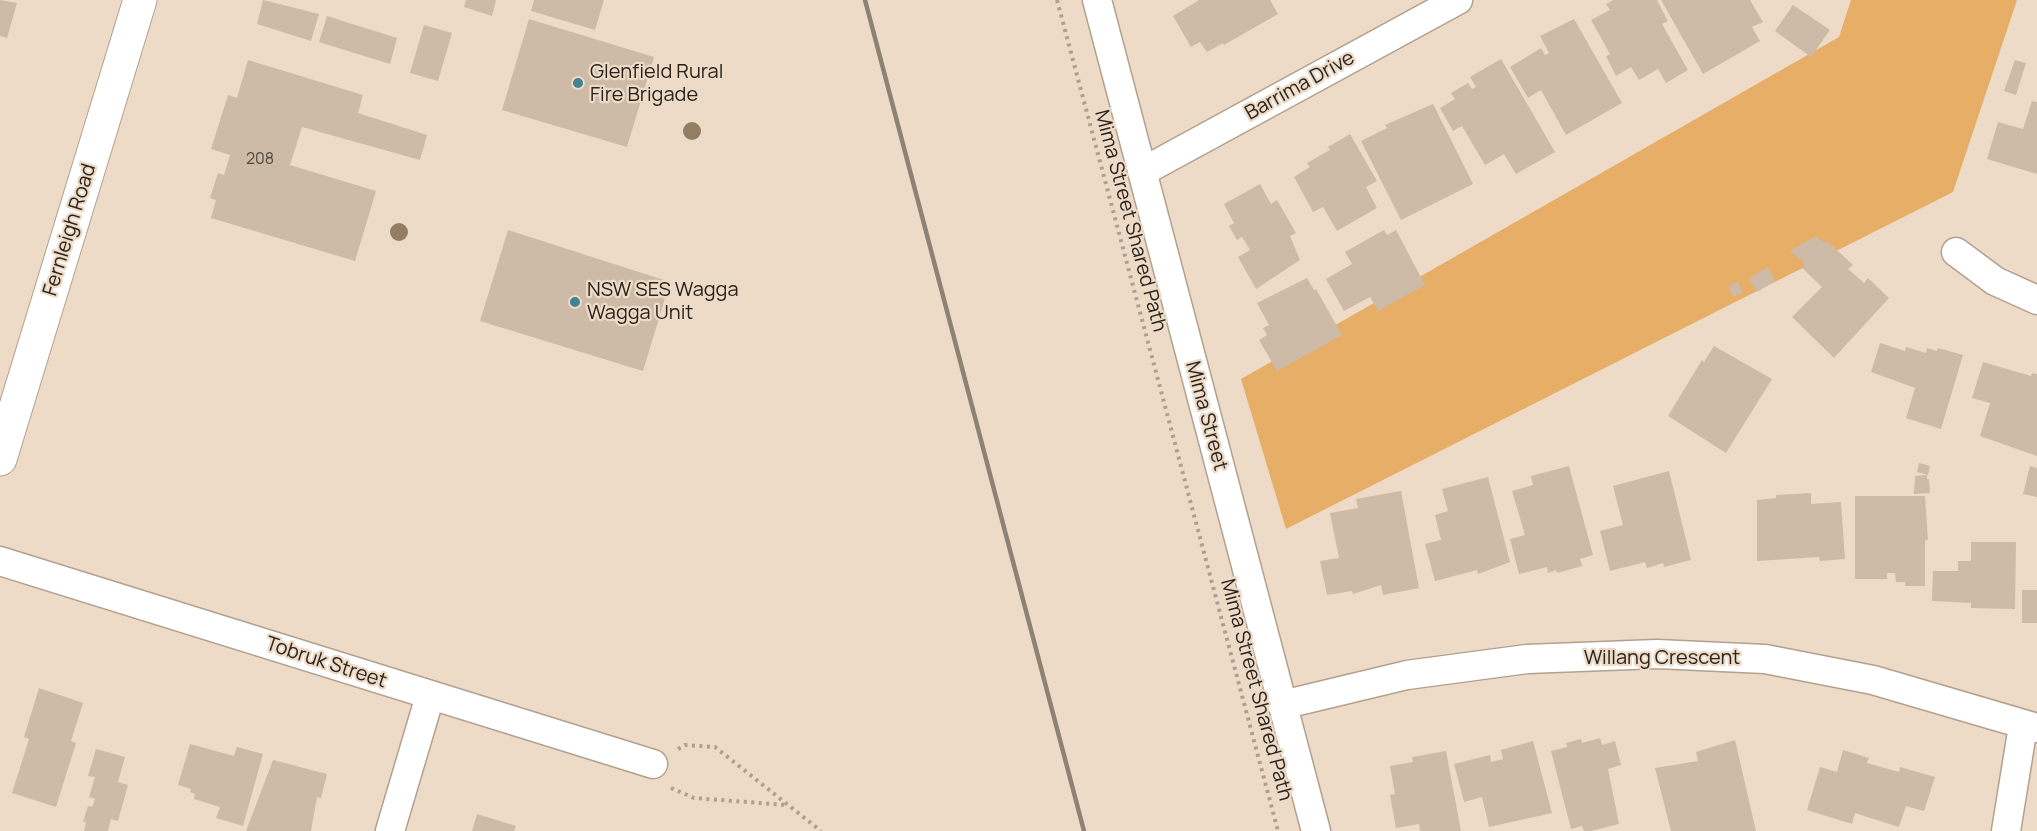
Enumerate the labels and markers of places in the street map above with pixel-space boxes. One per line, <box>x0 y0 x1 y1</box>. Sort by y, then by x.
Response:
place label: Glenfield Rural Fire Brigade <box>590 60 723 107</box>
marker: Glenfield Rural Fire Brigade <box>571 76 585 90</box>
place label: NSW SES Wagga Wagga Unit <box>587 278 739 325</box>
marker: NSW SES Wagga Wagga Unit <box>568 295 582 309</box>

